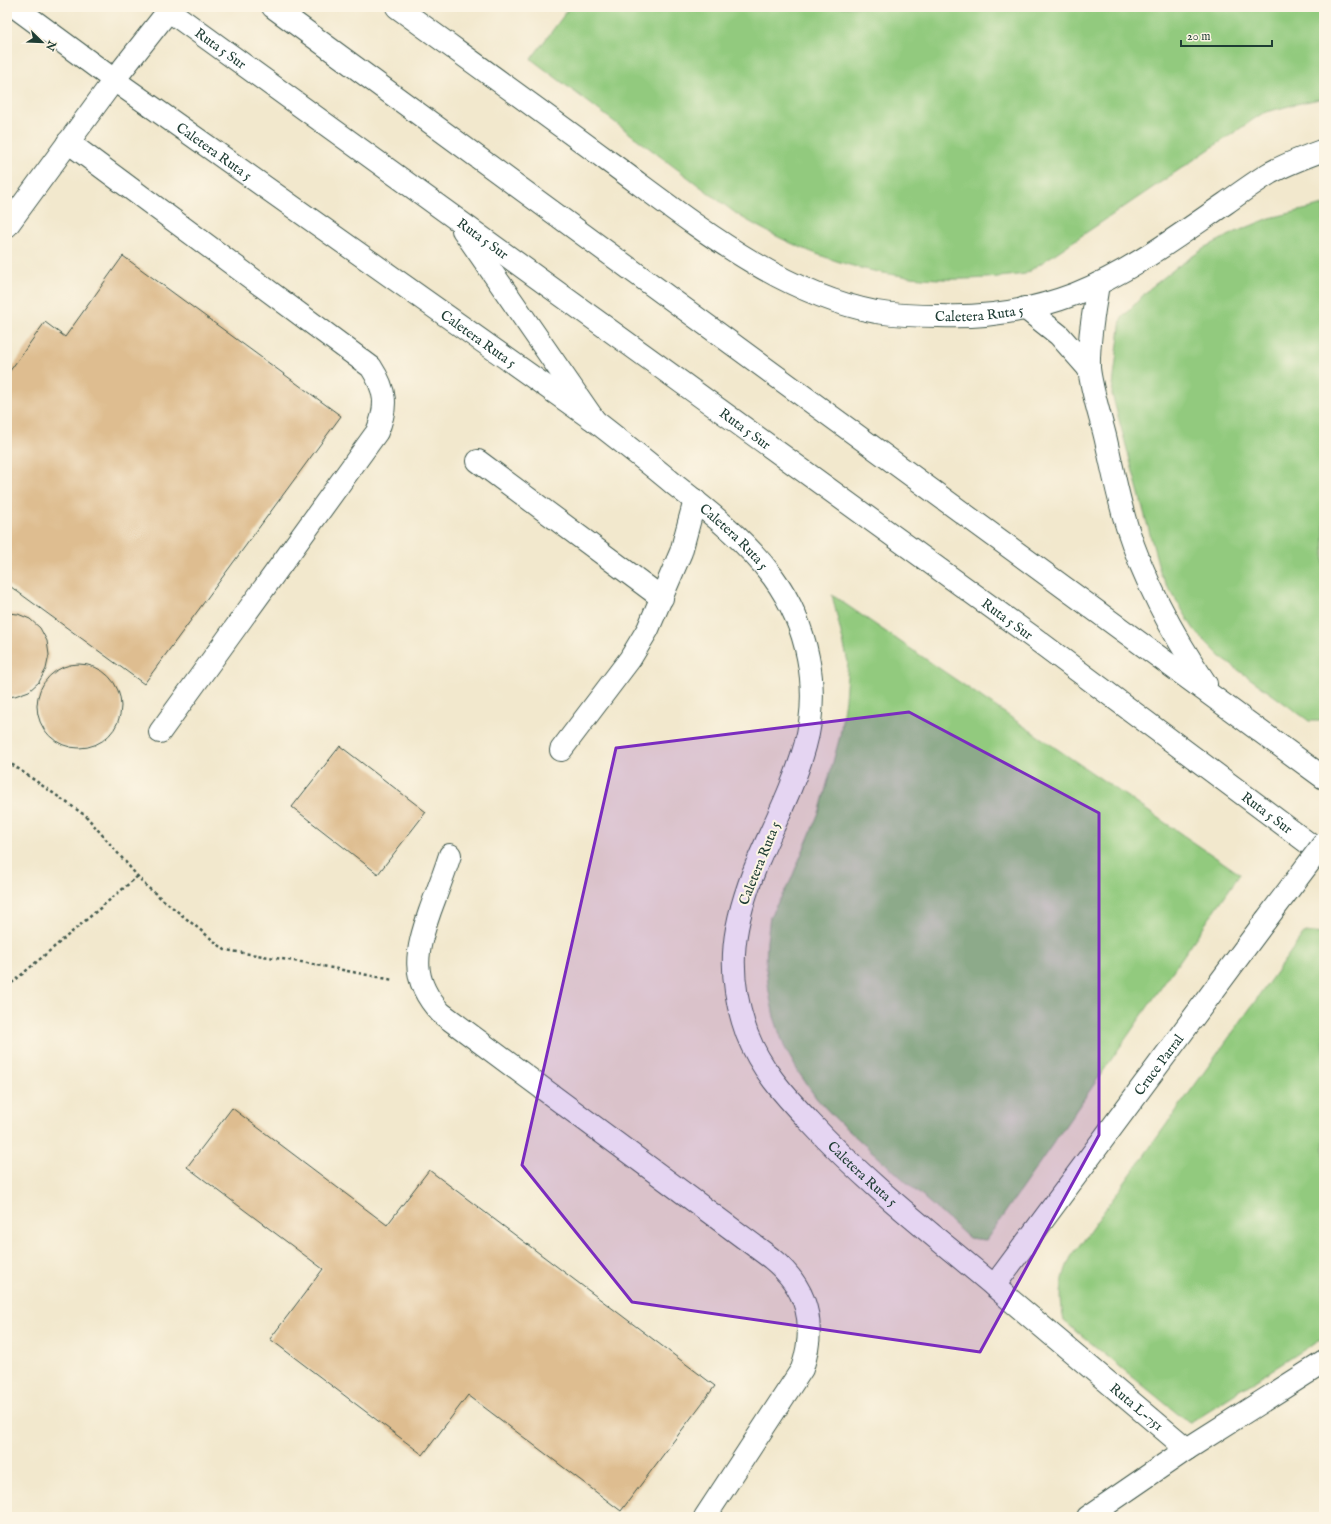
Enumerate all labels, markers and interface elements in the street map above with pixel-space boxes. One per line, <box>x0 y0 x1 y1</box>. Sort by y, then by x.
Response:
north arrow <box>22 22 62 62</box>
scale bar <box>1181 22 1272 48</box>
street label: Ruta 5 Sur <box>191 24 249 74</box>
text: 20 m <box>1187 29 1210 44</box>
text: N <box>42 37 59 53</box>
street label: Caletera Ruta 5 <box>172 119 255 185</box>
street label: Ruta 5 Sur <box>453 214 512 264</box>
street label: Caletera Ruta 5 <box>935 301 1025 326</box>
street label: Caletera Ruta 5 <box>437 306 519 372</box>
street label: Ruta 5 Sur <box>715 405 774 454</box>
street label: Caletera Ruta 5 <box>695 500 772 574</box>
street label: Ruta 5 Sur <box>978 595 1036 644</box>
street label: Ruta 5 Sur <box>1237 788 1296 838</box>
street label: Caletera Ruta 5 <box>735 819 785 908</box>
street label: Cruce Parral <box>1131 1031 1188 1099</box>
street label: Caletera Ruta 5 <box>823 1138 901 1211</box>
street label: Ruta L-751 <box>1106 1380 1167 1435</box>

